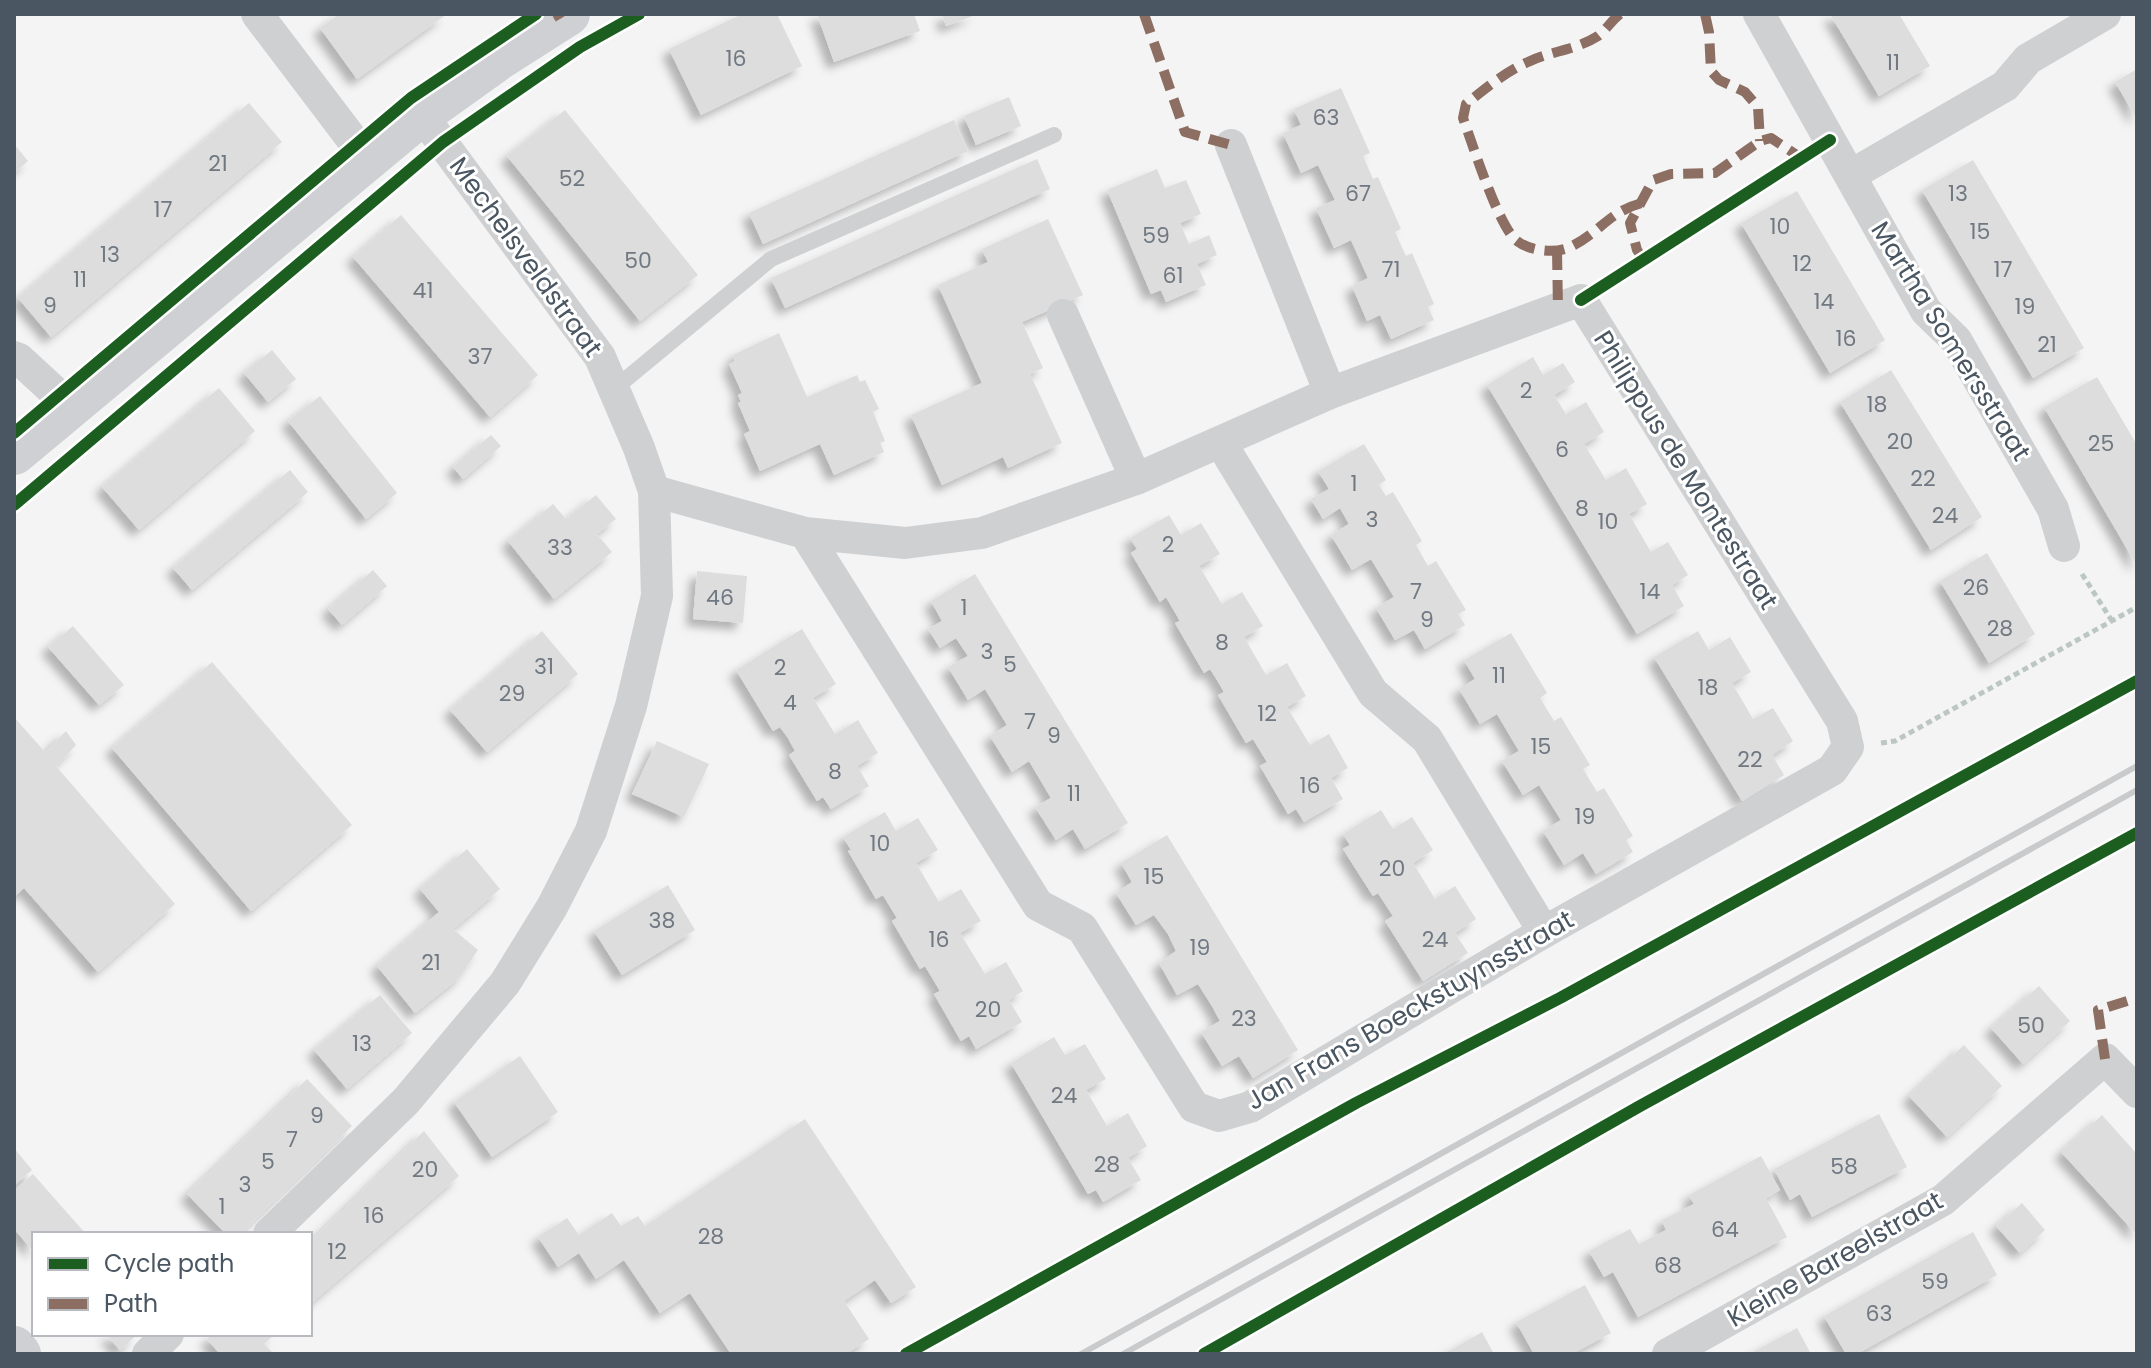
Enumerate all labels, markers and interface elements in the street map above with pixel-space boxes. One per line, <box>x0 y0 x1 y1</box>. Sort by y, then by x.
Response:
house number: 16 <box>725 43 747 74</box>
house number: 11 <box>1886 47 1900 78</box>
house number: 63 <box>1313 102 1339 133</box>
house number: 21 <box>208 148 228 179</box>
street label: Mechelsveldstraat <box>441 150 611 364</box>
house number: 52 <box>559 163 585 194</box>
house number: 67 <box>1345 178 1371 209</box>
house number: 13 <box>1948 178 1968 209</box>
house number: 17 <box>153 194 173 225</box>
house number: 10 <box>1770 211 1790 242</box>
street label: Martha Somersstraat <box>1863 215 2039 467</box>
house number: 15 <box>1970 216 1990 247</box>
house number: 59 <box>1142 220 1170 251</box>
house number: 13 <box>100 239 120 270</box>
house number: 50 <box>624 245 652 276</box>
house number: 12 <box>1792 248 1812 279</box>
house number: 71 <box>1381 254 1401 285</box>
house number: 17 <box>1993 254 2013 285</box>
house number: 61 <box>1162 260 1184 291</box>
house number: 11 <box>73 264 87 295</box>
house number: 41 <box>413 275 433 306</box>
house number: 14 <box>1814 286 1835 317</box>
house number: 9 <box>43 290 57 321</box>
house number: 19 <box>2015 291 2035 322</box>
house number: 16 <box>1835 323 1857 354</box>
street label: Philippus de Montestraat <box>1585 324 1787 616</box>
house number: 21 <box>2037 329 2057 360</box>
house number: 37 <box>468 341 492 372</box>
house number: 2 <box>1520 375 1532 406</box>
house number: 18 <box>1867 389 1887 420</box>
house number: 20 <box>1887 426 1913 457</box>
house number: 25 <box>2088 428 2114 459</box>
house number: 6 <box>1555 434 1569 465</box>
house number: 22 <box>1910 463 1936 494</box>
house number: 1 <box>1350 468 1358 499</box>
house number: 8 <box>1575 493 1589 524</box>
house number: 24 <box>1932 500 1958 531</box>
house number: 3 <box>1366 504 1378 535</box>
house number: 10 <box>1598 506 1618 537</box>
house number: 2 <box>1162 529 1174 560</box>
house number: 33 <box>547 532 573 563</box>
house number: 26 <box>1963 572 1989 603</box>
house number: 7 <box>1410 576 1422 607</box>
house number: 14 <box>1640 576 1661 607</box>
house number: 46 <box>706 582 734 613</box>
house number: 1 <box>960 592 968 623</box>
house number: 9 <box>1420 604 1434 635</box>
house number: 28 <box>1987 613 2013 644</box>
house number: 8 <box>1215 627 1229 658</box>
house number: 3 <box>981 636 993 667</box>
house number: 5 <box>1003 649 1017 680</box>
house number: 31 <box>534 651 554 682</box>
house number: 2 <box>774 652 786 683</box>
house number: 11 <box>1492 660 1506 691</box>
house number: 18 <box>1698 672 1718 703</box>
house number: 29 <box>499 678 525 709</box>
house number: 4 <box>783 687 797 718</box>
house number: 12 <box>1257 698 1277 729</box>
house number: 7 <box>1024 706 1036 737</box>
house number: 9 <box>1047 720 1061 751</box>
house number: 15 <box>1531 731 1551 762</box>
house number: 22 <box>1737 744 1763 775</box>
house number: 8 <box>828 756 842 787</box>
house number: 16 <box>1299 770 1321 801</box>
house number: 11 <box>1067 778 1081 809</box>
house number: 19 <box>1575 801 1595 832</box>
house number: 10 <box>870 828 890 859</box>
house number: 20 <box>1379 853 1405 884</box>
house number: 15 <box>1144 861 1164 892</box>
street label: Jan Frans Boeckstuynsstraat <box>1240 901 1580 1119</box>
house number: 38 <box>649 905 675 936</box>
house number: 16 <box>928 924 950 955</box>
house number: 24 <box>1422 924 1448 955</box>
house number: 19 <box>1190 932 1210 963</box>
house number: 21 <box>421 947 441 978</box>
house number: 20 <box>975 994 1001 1025</box>
house number: 23 <box>1231 1003 1257 1034</box>
house number: 50 <box>2017 1010 2045 1041</box>
house number: 13 <box>352 1028 372 1059</box>
house number: 24 <box>1051 1080 1077 1111</box>
house number: 9 <box>310 1100 324 1131</box>
house number: 7 <box>286 1124 298 1155</box>
house number: 5 <box>261 1146 275 1177</box>
house number: 28 <box>1094 1149 1120 1180</box>
house number: 58 <box>1830 1151 1858 1182</box>
house number: 20 <box>412 1154 438 1185</box>
house number: 3 <box>239 1169 251 1200</box>
street label: Kleine Bareelstraat <box>1721 1183 1949 1335</box>
house number: 1 <box>218 1191 226 1222</box>
house number: 16 <box>363 1200 385 1231</box>
house number: 64 <box>1711 1214 1739 1245</box>
house number: 28 <box>698 1221 724 1252</box>
legend <box>32 1232 312 1336</box>
house number: 12 <box>327 1236 347 1267</box>
text: Cycle path <box>104 1247 234 1280</box>
house number: 68 <box>1654 1250 1682 1281</box>
house number: 59 <box>1921 1266 1949 1297</box>
text: Path <box>104 1287 158 1320</box>
house number: 63 <box>1866 1298 1892 1329</box>

